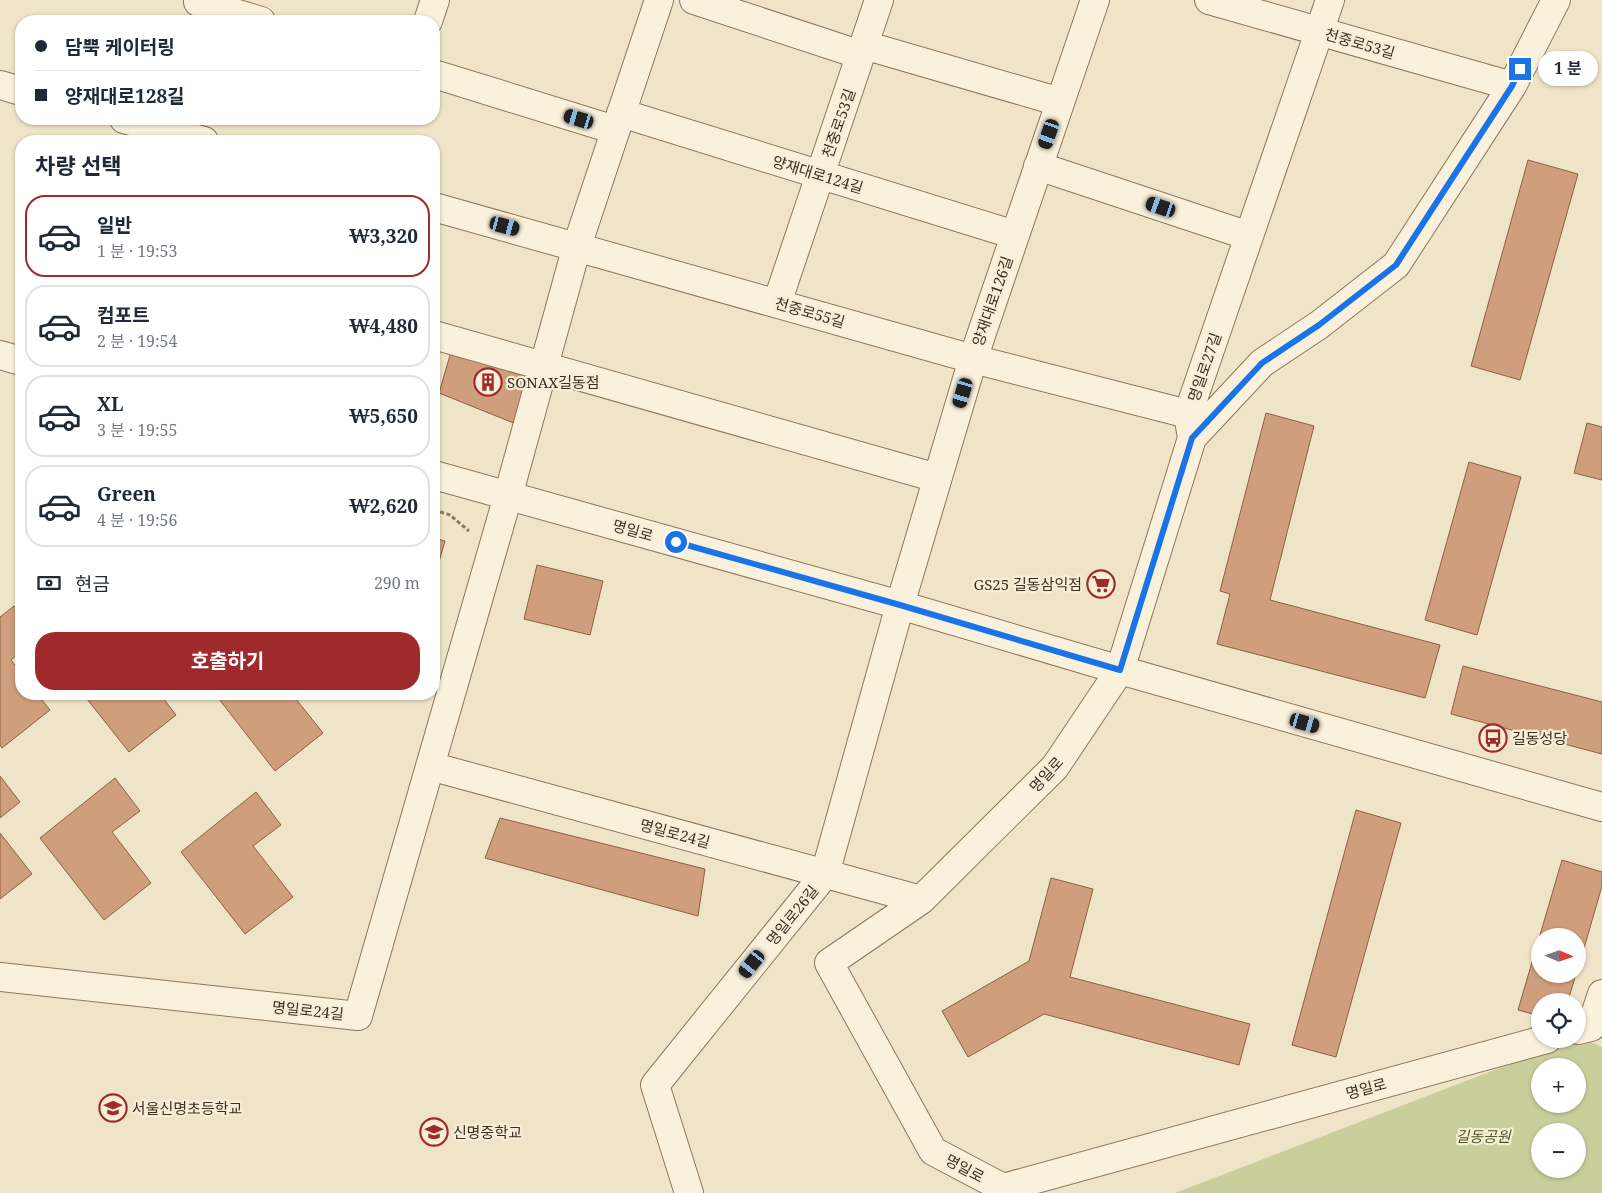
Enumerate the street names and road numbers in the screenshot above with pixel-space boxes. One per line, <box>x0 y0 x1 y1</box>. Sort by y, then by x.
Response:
street label: 천중로53길 <box>1323 23 1397 63</box>
street label: 천중로53길 <box>817 86 859 160</box>
street label: 양재대로124길 <box>770 151 866 197</box>
street label: 양재대로126길 <box>967 253 1017 349</box>
street label: 천중로55길 <box>773 292 847 332</box>
street label: 명일로27길 <box>1183 330 1225 404</box>
street label: 명일로 <box>610 515 656 545</box>
street label: 명일로 <box>1025 752 1067 796</box>
street label: 명일로24길 <box>638 814 712 852</box>
street label: 명일로26길 <box>762 881 822 949</box>
street label: 명일로24길 <box>271 996 345 1024</box>
street label: 명일로 <box>1343 1073 1389 1103</box>
street label: 명일로 <box>942 1149 988 1187</box>

